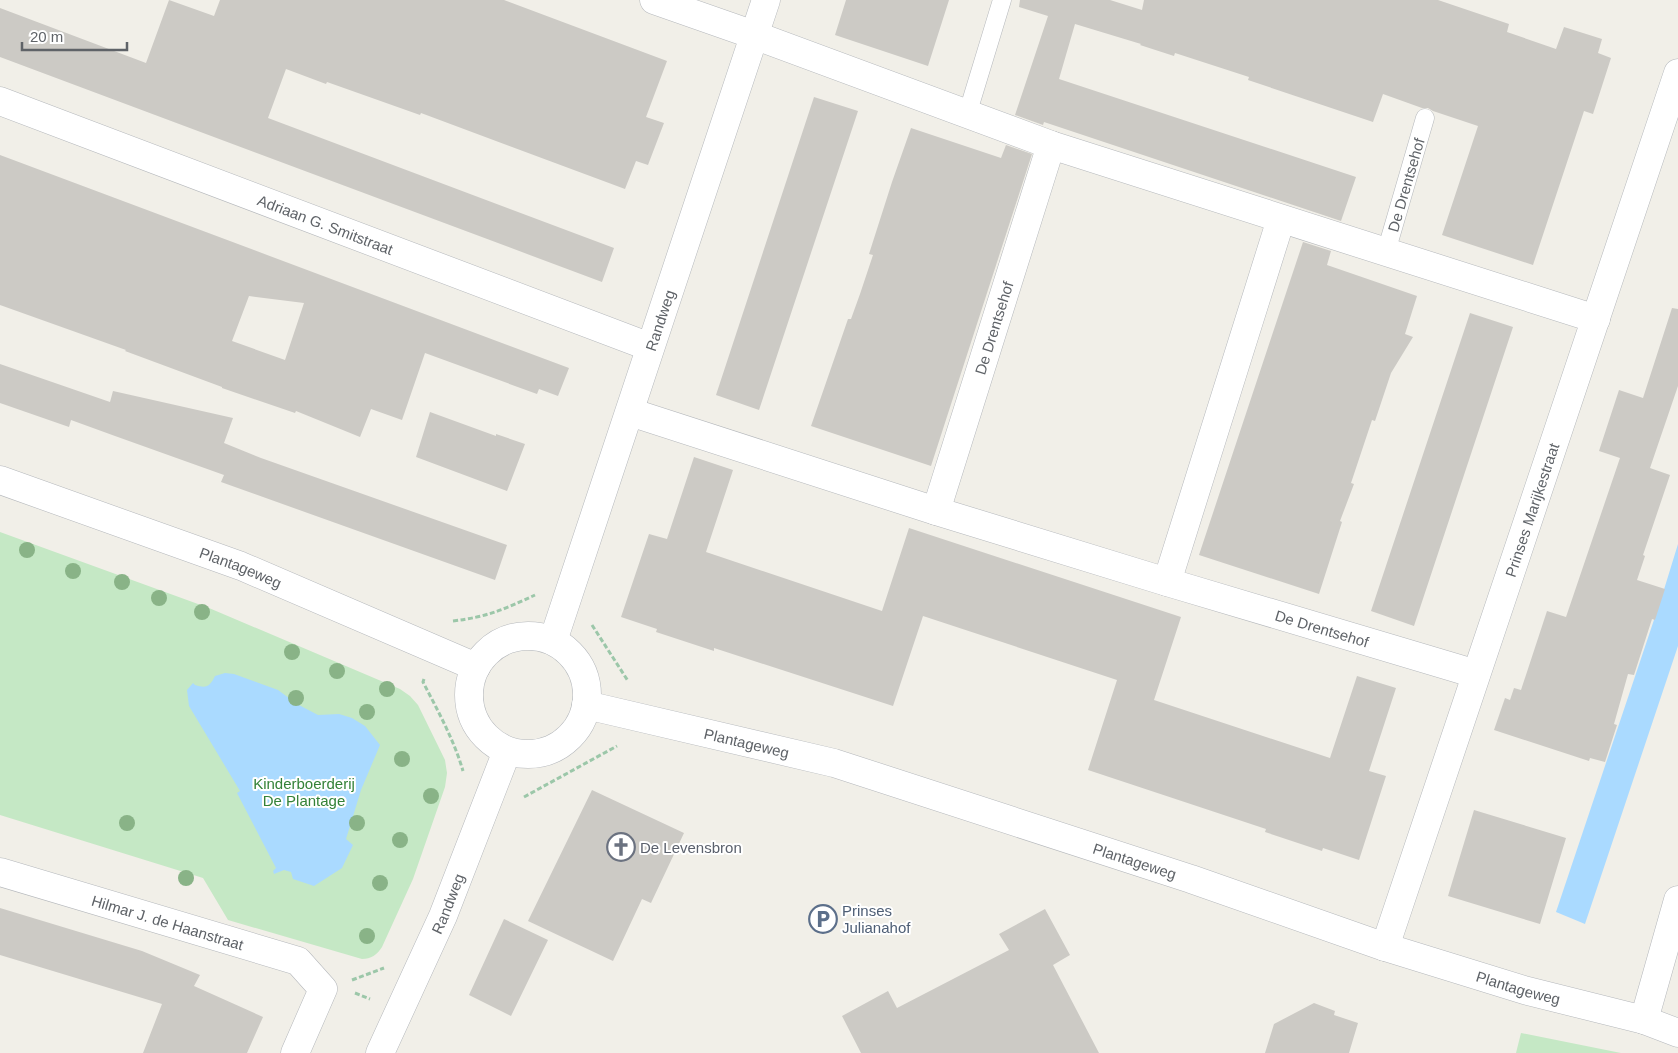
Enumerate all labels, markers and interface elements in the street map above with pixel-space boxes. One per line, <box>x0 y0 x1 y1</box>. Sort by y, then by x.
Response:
scale bar <box>22 20 128 52</box>
text: 20 m <box>30 28 63 45</box>
street label: De Drentsehof <box>1384 135 1427 234</box>
street label: Adriaan G. Smitstraat <box>255 191 396 258</box>
street label: De Drentsehof <box>971 278 1016 377</box>
street label: Randweg <box>642 287 678 353</box>
street label: Prinses Marijkestraat <box>1501 440 1562 579</box>
street label: Plantageweg <box>197 543 284 591</box>
street label: De Drentsehof <box>1273 606 1372 650</box>
street label: Plantageweg <box>702 724 791 761</box>
park label: Kinderboerderij De Plantage <box>253 775 355 809</box>
church icon: De Levensbron <box>606 832 636 862</box>
place label: De Levensbron <box>640 839 742 856</box>
street label: Plantageweg <box>1091 839 1179 882</box>
street label: Randweg <box>428 871 467 936</box>
street label: Hilmar J. de Haanstraat <box>90 891 246 953</box>
place label: Prinses Julianahof <box>842 902 911 936</box>
parking icon: Prinses Julianahof <box>808 904 838 934</box>
street label: Plantageweg <box>1474 967 1562 1007</box>

